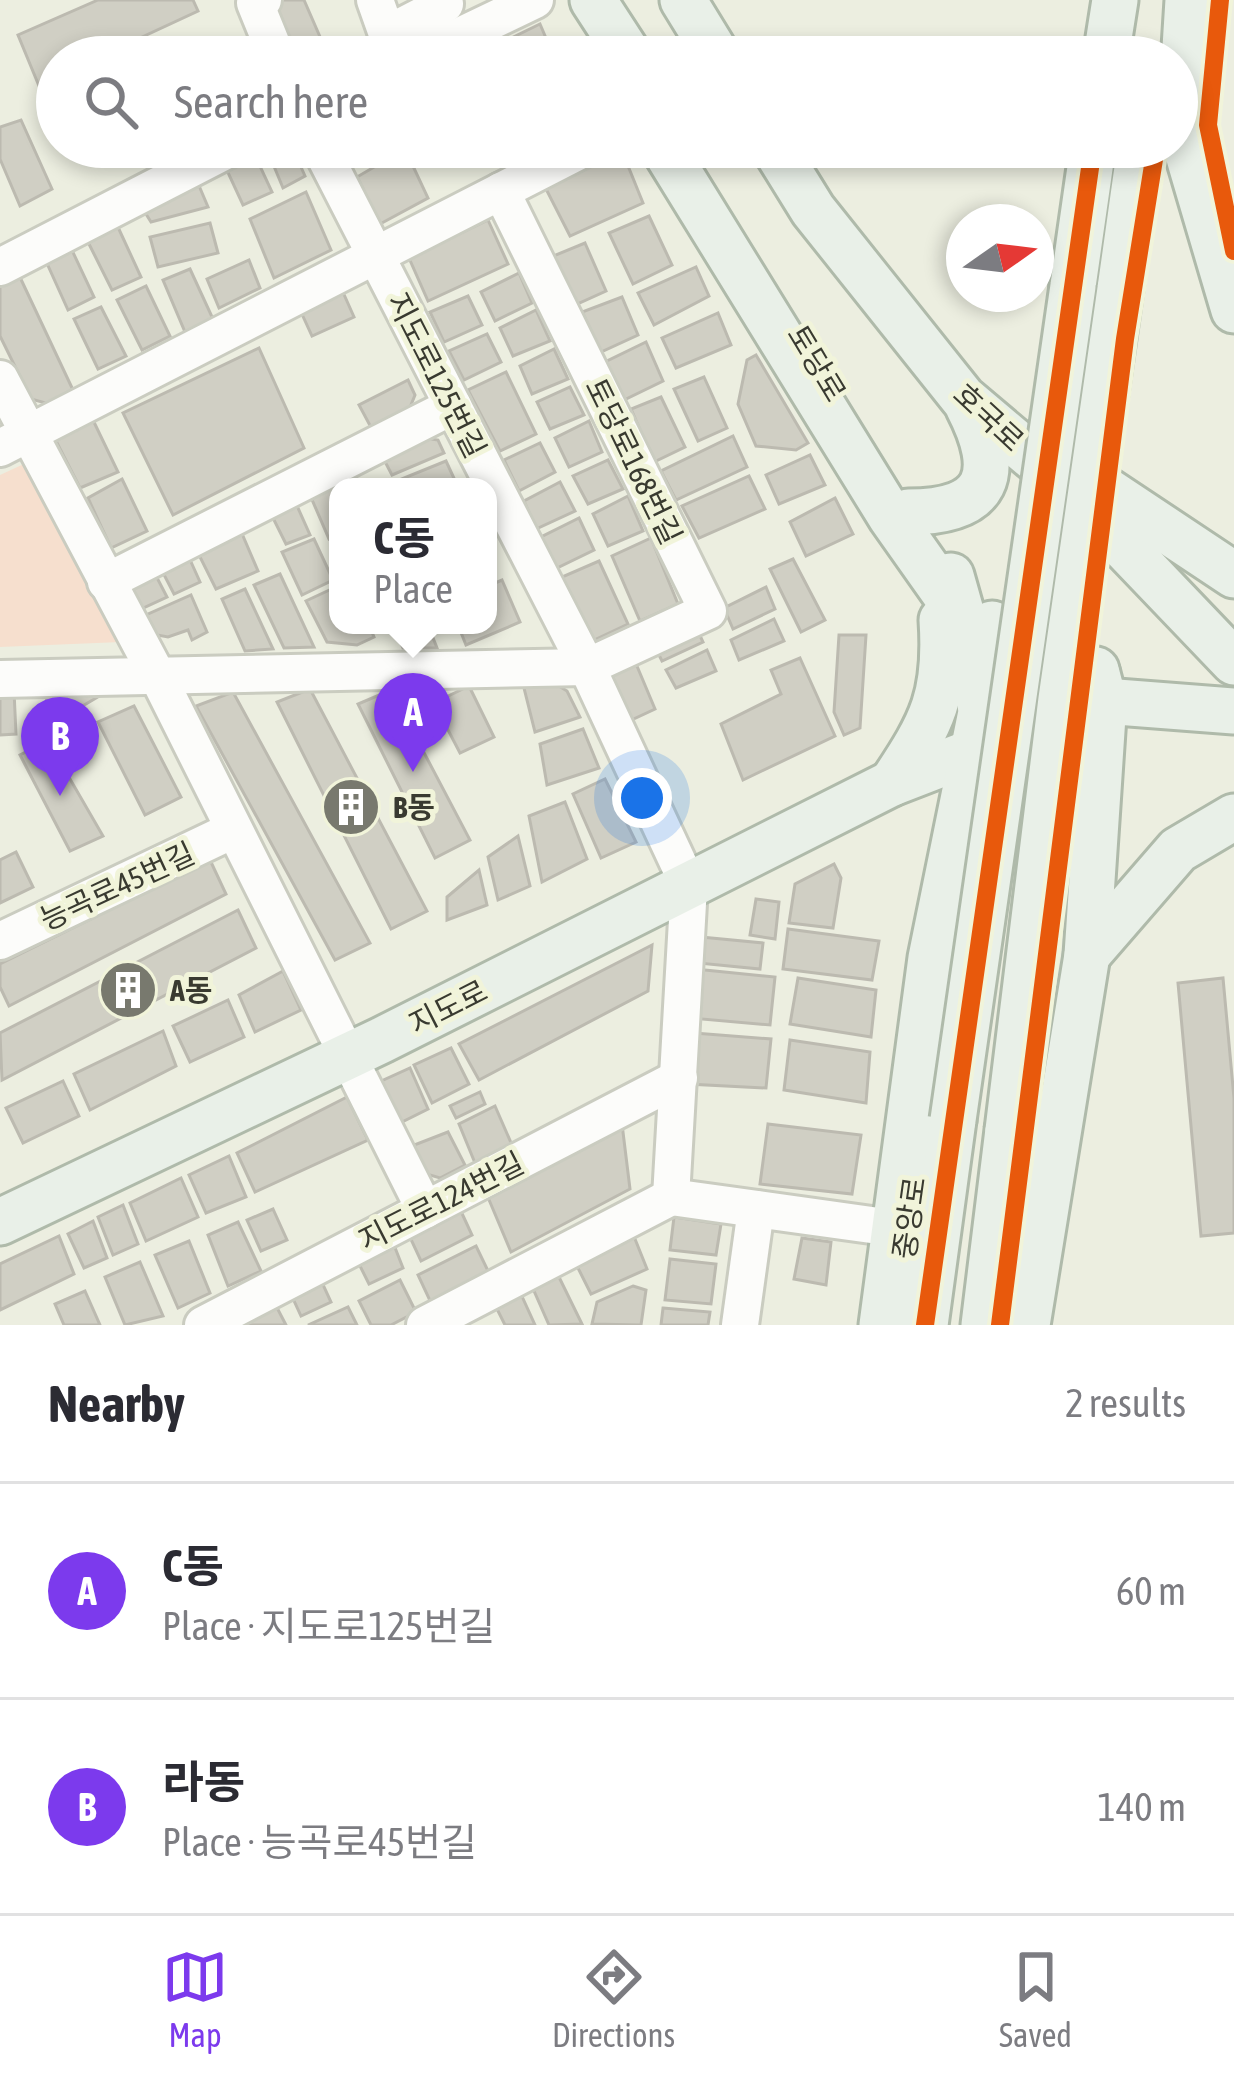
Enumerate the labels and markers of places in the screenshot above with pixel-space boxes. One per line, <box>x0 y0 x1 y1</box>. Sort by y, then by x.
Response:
pin: A <box>374 673 452 772</box>
pin: B <box>21 697 99 796</box>
building icon: B동 <box>320 776 382 838</box>
place label: B동 <box>393 790 435 824</box>
building icon: A동 <box>97 959 159 1021</box>
place label: A동 <box>169 973 212 1007</box>

